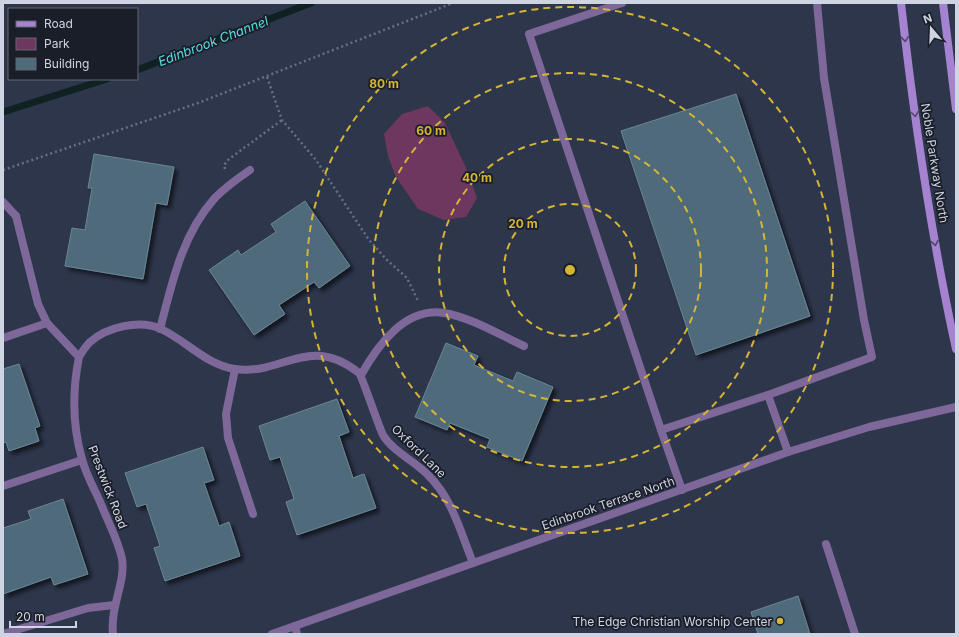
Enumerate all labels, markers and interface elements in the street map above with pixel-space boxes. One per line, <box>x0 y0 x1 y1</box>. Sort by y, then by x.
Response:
legend <box>8 8 138 80</box>
north arrow <box>911 8 951 48</box>
text: N <box>921 11 934 27</box>
water label: Edinbrook Channel <box>156 12 271 69</box>
text: Road <box>44 16 73 31</box>
text: Park <box>44 36 70 51</box>
one-way arrow <box>901 36 910 42</box>
text: Building <box>44 56 89 71</box>
text: 80 m <box>369 76 399 91</box>
street label: Noble Parkway North <box>918 102 952 224</box>
one-way arrow <box>910 111 919 117</box>
text: 60 m <box>416 123 446 138</box>
text: 40 m <box>462 170 492 185</box>
text: 20 m <box>508 216 538 231</box>
one-way arrow <box>930 240 939 246</box>
centre of rings <box>563 263 577 277</box>
street label: Oxford Lane <box>389 421 449 481</box>
street label: Prestwick Road <box>85 443 131 531</box>
street label: Edinbrook Terrace North <box>540 473 676 533</box>
scale bar <box>10 603 76 629</box>
text: 20 m <box>16 609 45 624</box>
place label: The Edge Christian Worship Center <box>572 614 772 629</box>
marker: The Edge Christian Worship Center <box>775 616 785 626</box>

